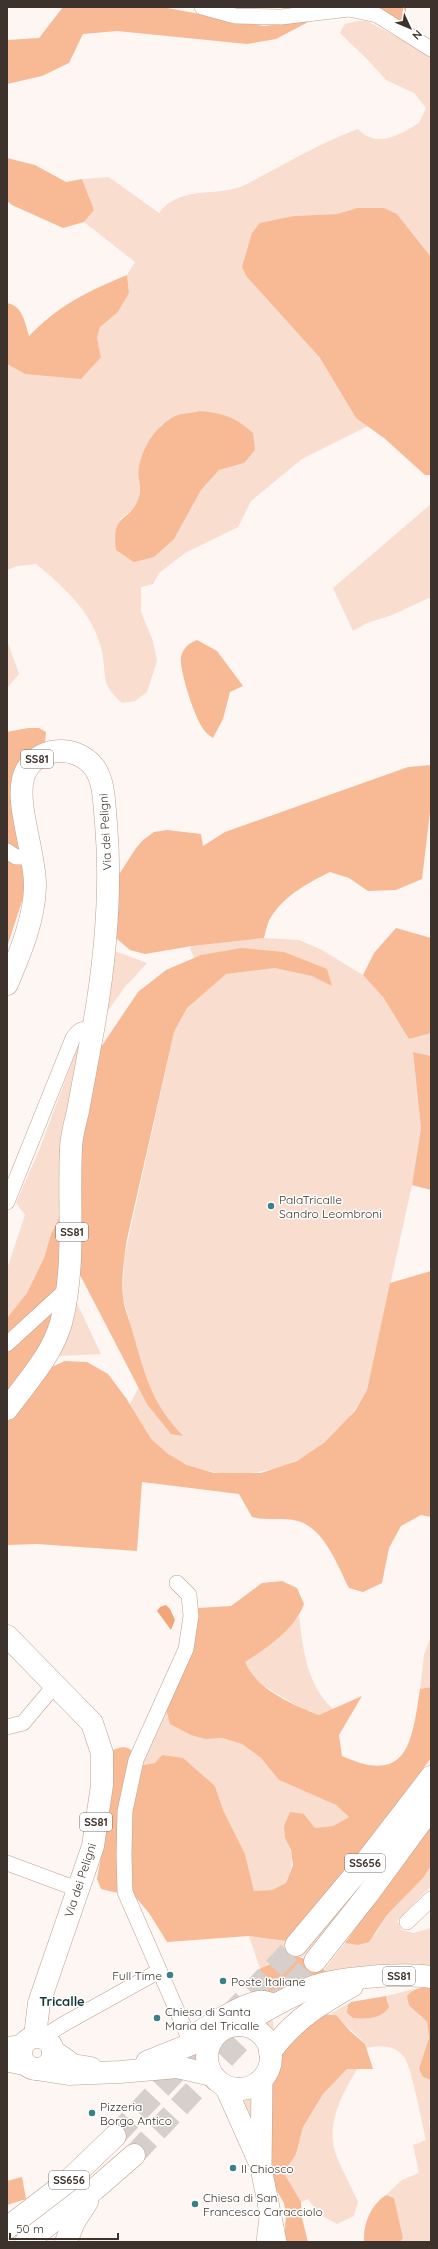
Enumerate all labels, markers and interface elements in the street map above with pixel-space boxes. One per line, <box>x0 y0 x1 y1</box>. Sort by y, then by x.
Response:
north arrow <box>390 8 430 48</box>
text: N <box>409 27 425 43</box>
road number: SS81 <box>21 750 53 768</box>
street label: Via dei Peligni <box>95 793 115 871</box>
place label: PalaTricalle Sandro Leombroni <box>279 1192 382 1221</box>
marker: PalaTricalle Sandro Leombroni <box>266 1201 276 1211</box>
road number: SS81 <box>56 1223 88 1241</box>
road number: SS81 <box>80 1813 112 1831</box>
street label: Via dei Peligni <box>61 1841 99 1919</box>
road number: SS656 <box>345 1854 385 1872</box>
road number: SS81 <box>383 1967 415 1985</box>
place label: Full Time <box>112 1968 162 1983</box>
marker: Full Time <box>165 1970 175 1980</box>
place label: Poste Italiane <box>231 1974 306 1989</box>
marker: Poste Italiane <box>218 1976 228 1986</box>
district label: Tricalle <box>39 1993 85 2009</box>
place label: Chiesa di Santa Maria del Tricalle <box>165 2004 260 2033</box>
marker: Chiesa di Santa Maria del Tricalle <box>152 2013 162 2023</box>
place label: Pizzeria Borgo Antico <box>100 2099 172 2128</box>
marker: Pizzeria Borgo Antico <box>87 2108 97 2118</box>
place label: Il Chiosco <box>241 2161 294 2176</box>
marker: Il Chiosco <box>228 2163 238 2173</box>
road number: SS656 <box>49 2171 89 2189</box>
place label: Chiesa di San Francesco Caracciolo <box>203 2190 323 2219</box>
marker: Chiesa di San Francesco Caracciolo <box>190 2199 200 2209</box>
scale bar <box>10 2215 118 2241</box>
text: 50 m <box>16 2221 44 2236</box>

